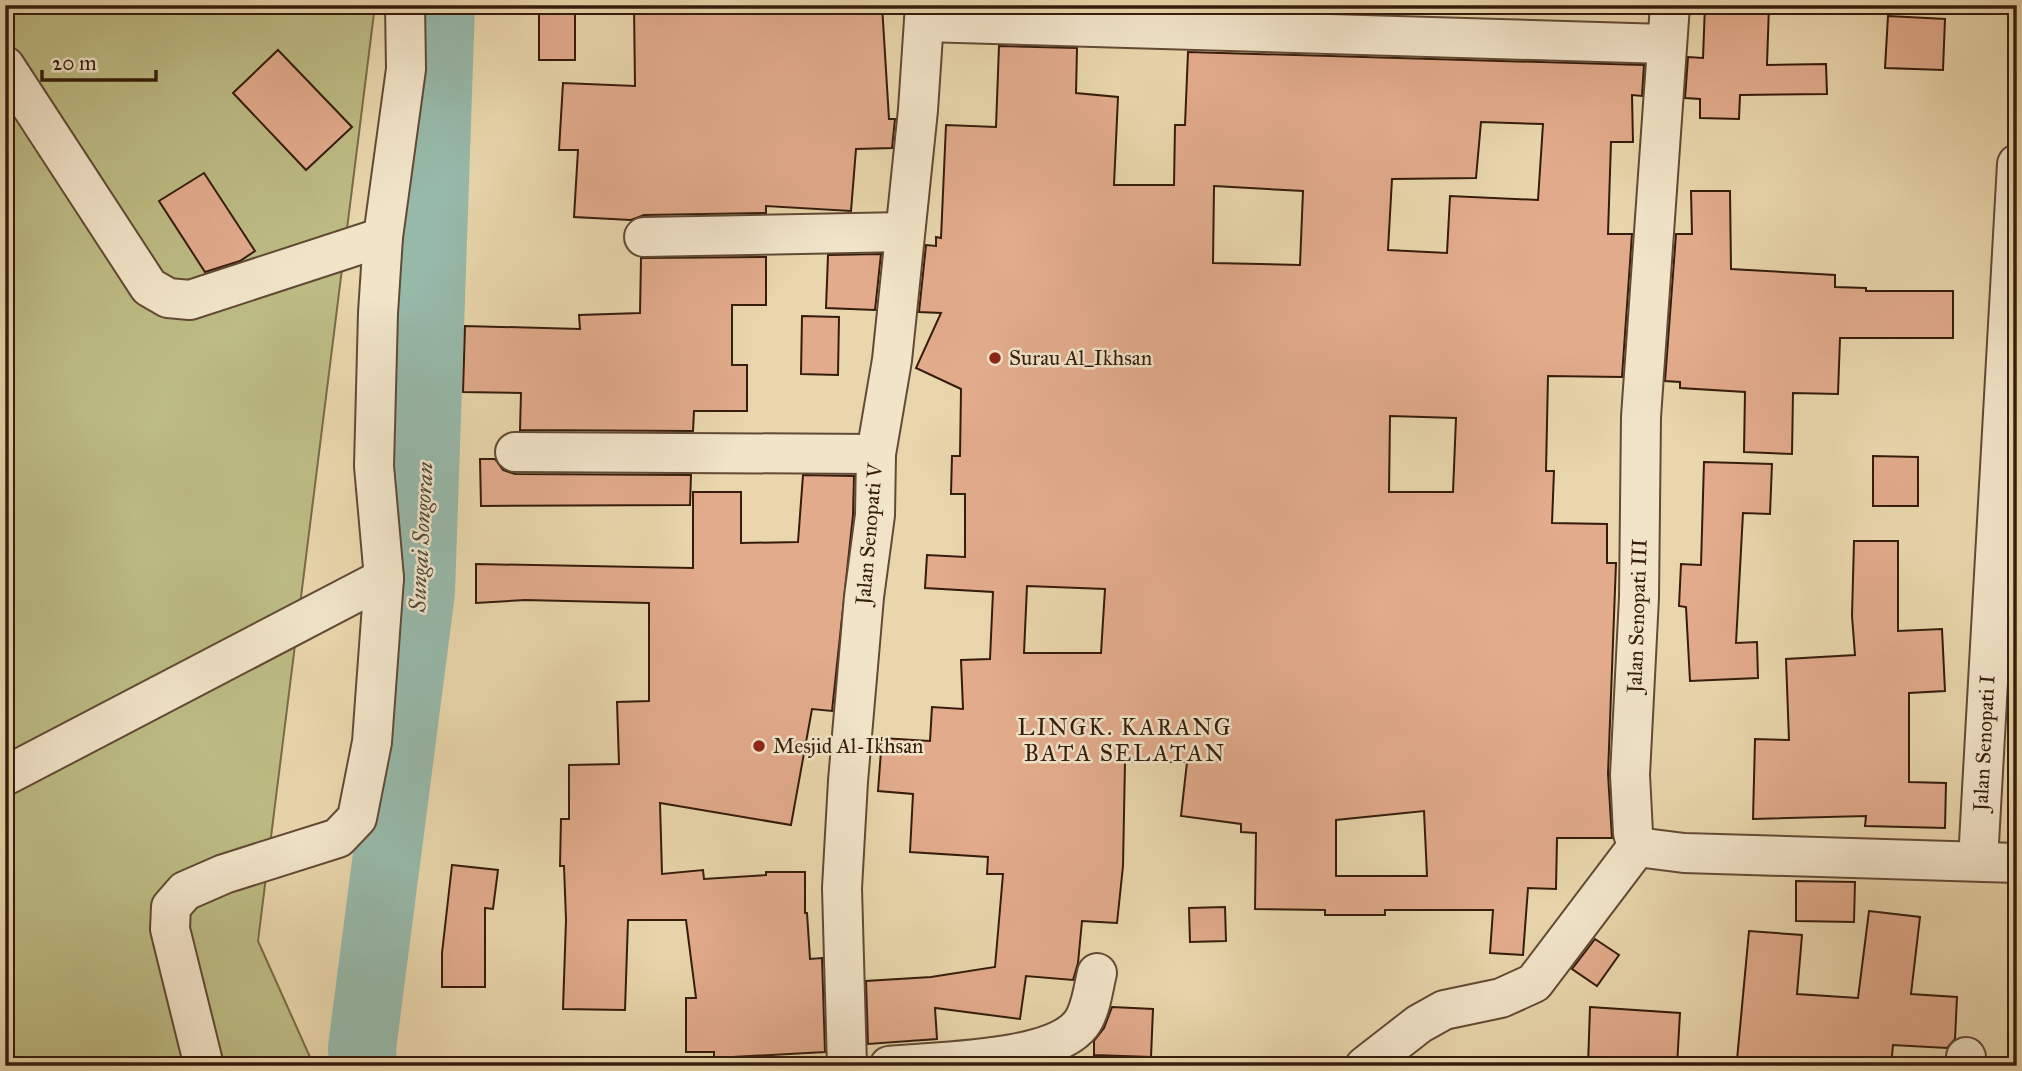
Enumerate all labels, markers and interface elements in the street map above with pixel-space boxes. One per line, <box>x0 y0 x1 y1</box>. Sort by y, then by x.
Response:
scale bar <box>42 38 156 82</box>
text: 20 m <box>52 50 97 76</box>
place label: Surau Al_Ikhsan <box>1009 345 1152 371</box>
marker: Surau Al_Ikhsan <box>987 350 1003 366</box>
water label: Sungai Songoran <box>403 461 439 614</box>
street label: Jalan Senopati V <box>850 461 888 608</box>
street label: Jalan Senopati III <box>1621 538 1653 696</box>
street label: Jalan Senopati I <box>1967 674 2001 814</box>
district label: LINGK. KARANG BATA SELATAN <box>1017 713 1233 767</box>
place label: Mesjid Al-Ikhsan <box>773 733 923 759</box>
marker: Mesjid Al-Ikhsan <box>751 738 767 754</box>

